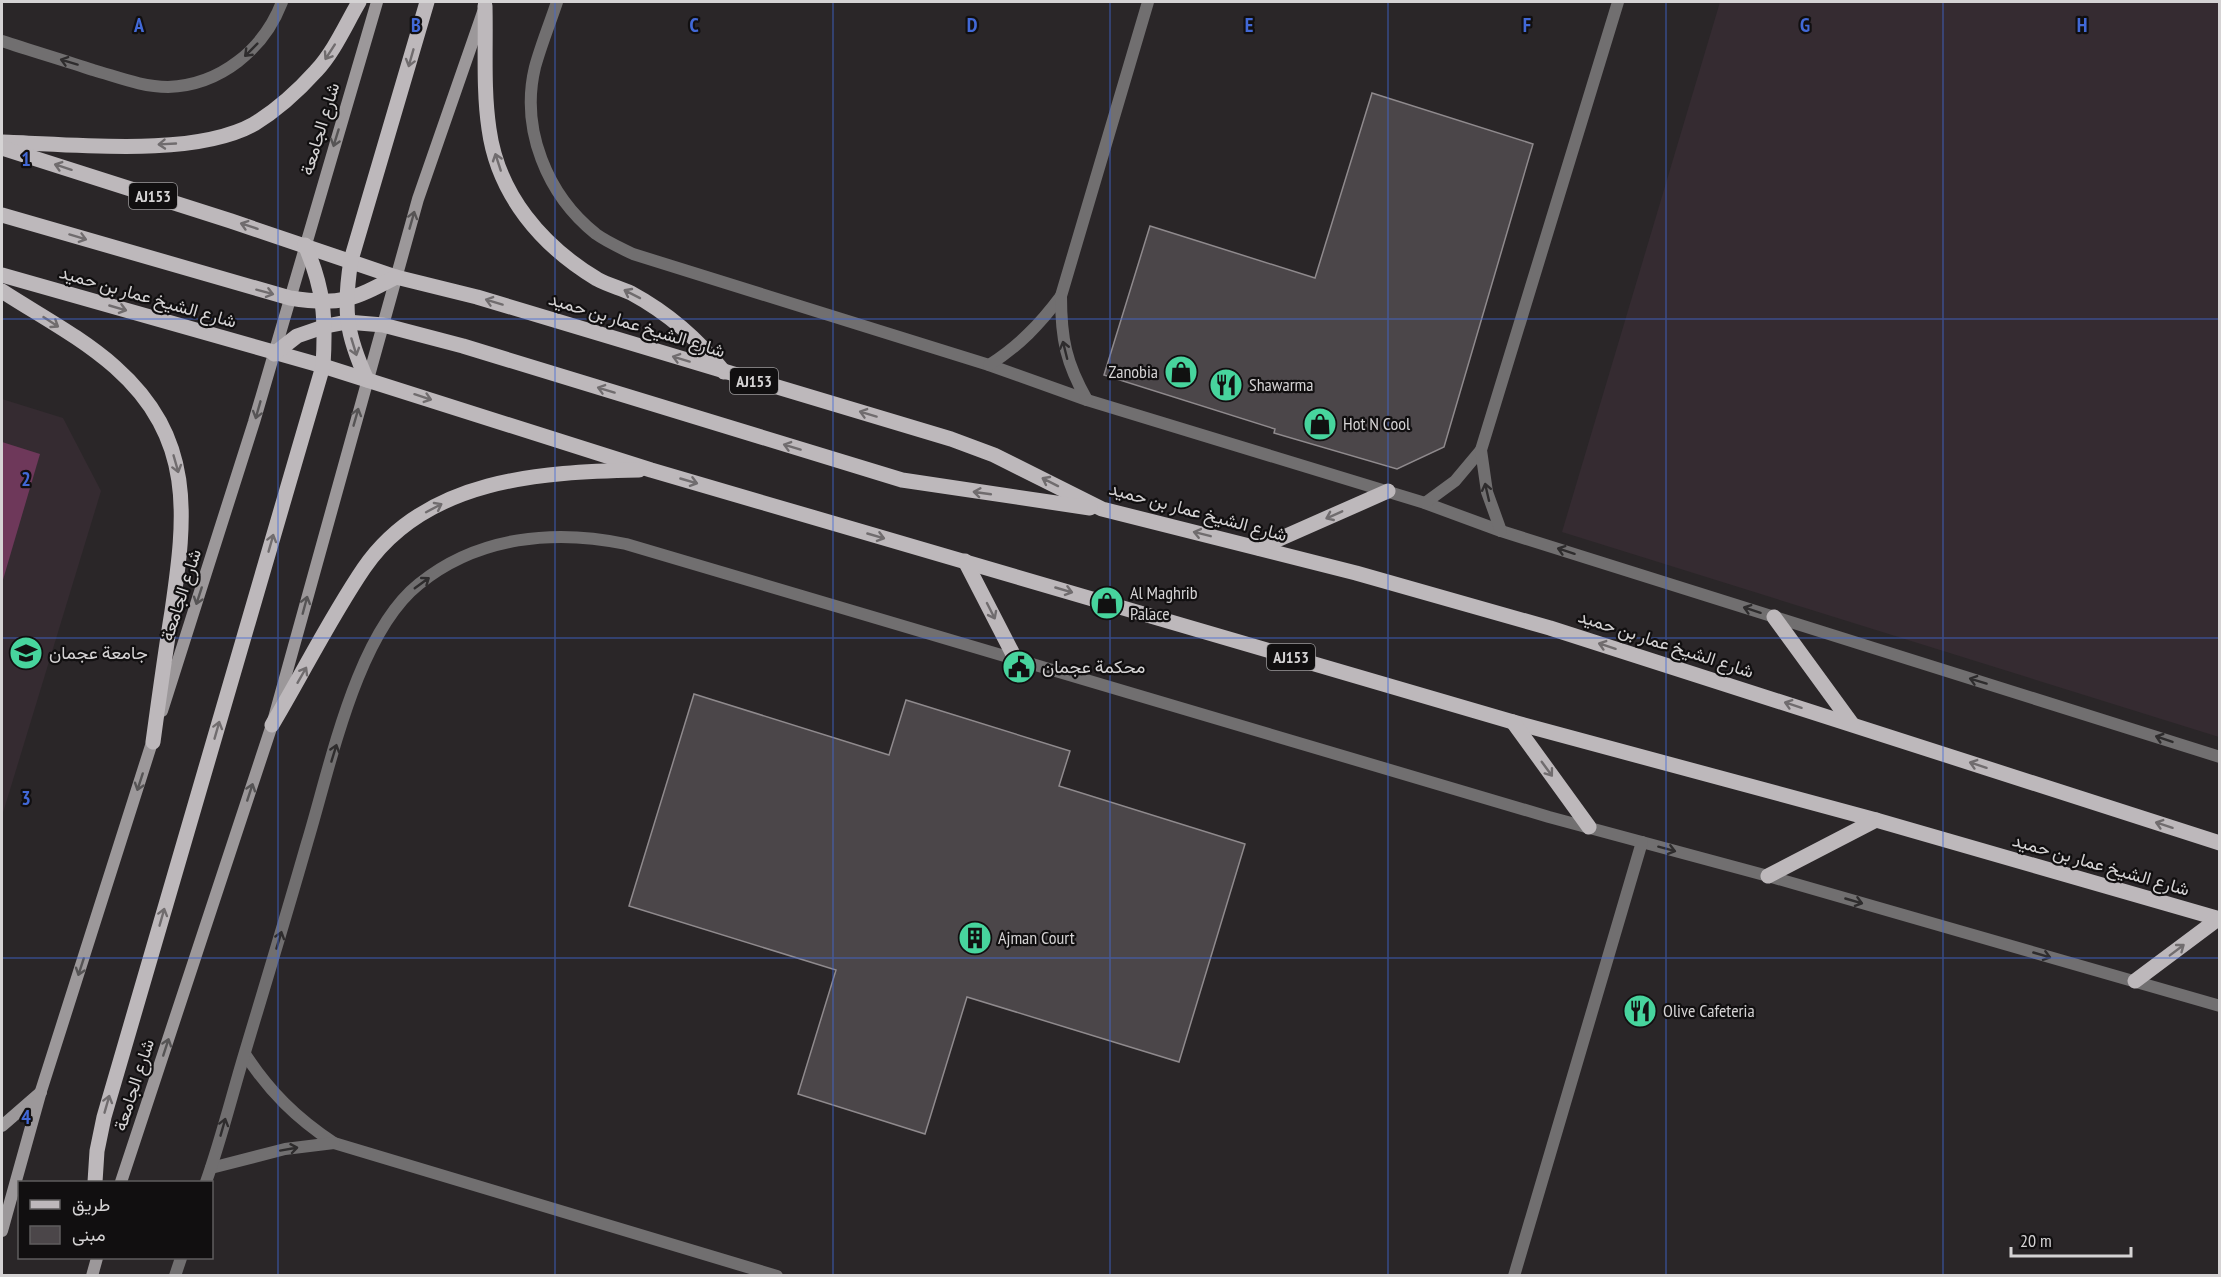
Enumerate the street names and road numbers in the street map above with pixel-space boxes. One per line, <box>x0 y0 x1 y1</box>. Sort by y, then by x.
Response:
street label: شارع الجامعة <box>295 80 345 178</box>
road number: AJ153 <box>129 183 177 209</box>
street label: شارع الشيخ عمار بن حميد <box>57 260 239 334</box>
street label: شارع الشيخ عمار بن حميد <box>546 287 728 363</box>
road number: AJ153 <box>730 368 778 394</box>
street label: شارع الشيخ عمار بن حميد <box>1106 477 1290 547</box>
street label: شارع الجامعة <box>155 546 207 644</box>
street label: شارع الشيخ عمار بن حميد <box>1575 604 1757 684</box>
road number: AJ153 <box>1267 644 1315 670</box>
street label: شارع الشيخ عمار بن حميد <box>2010 828 2192 902</box>
street label: شارع الجامعة <box>108 1036 160 1134</box>

